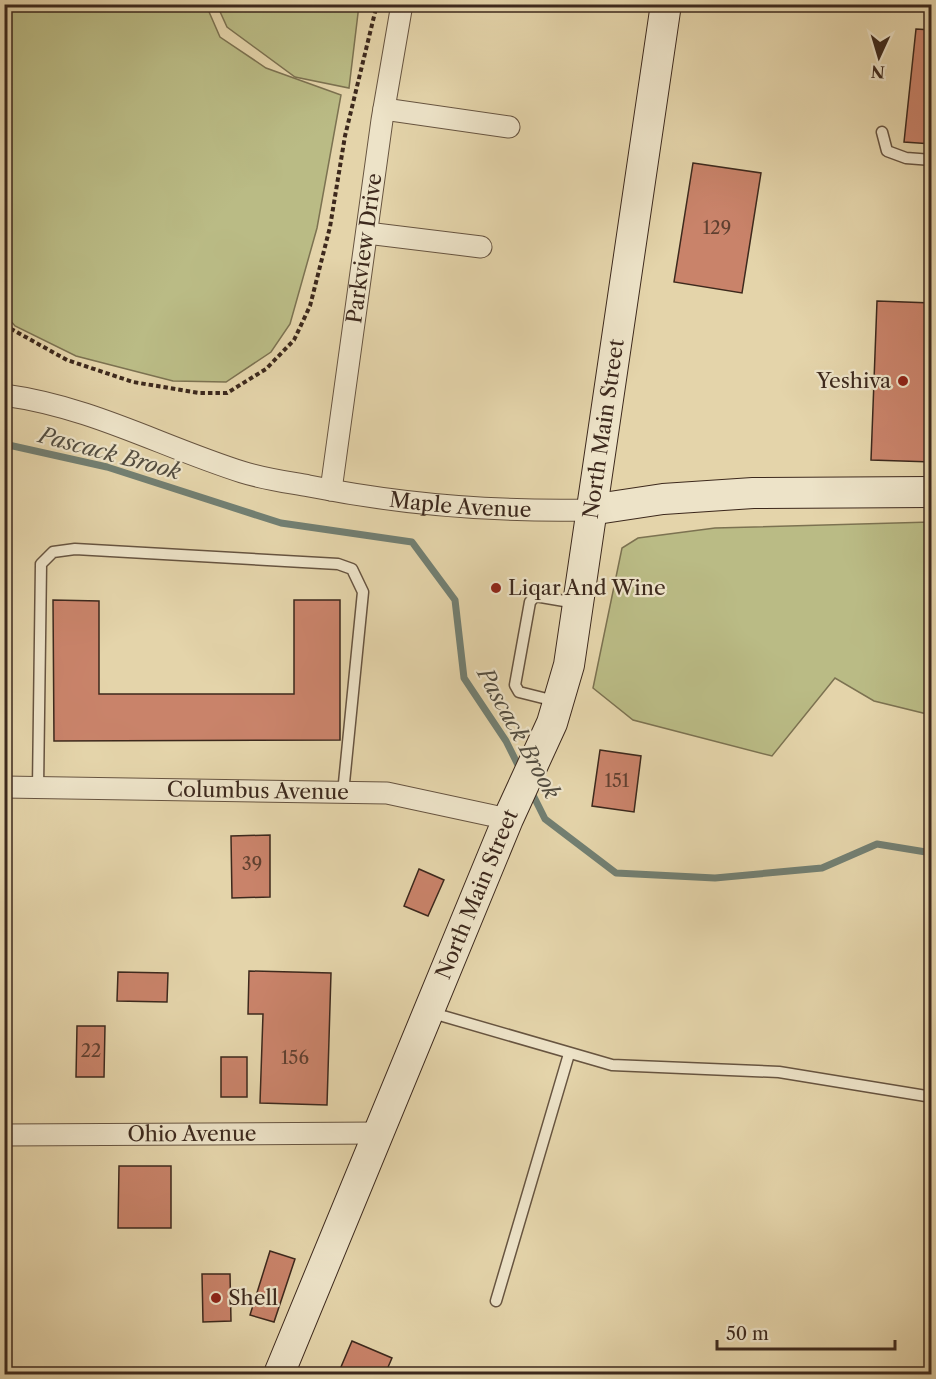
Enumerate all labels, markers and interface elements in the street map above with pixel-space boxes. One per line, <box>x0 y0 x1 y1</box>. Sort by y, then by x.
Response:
north arrow <box>849 27 909 87</box>
text: N <box>870 61 886 82</box>
street label: Parkview Drive <box>341 172 387 325</box>
house number: 129 <box>703 217 731 239</box>
street label: North Main Street <box>578 337 629 521</box>
place label: Yeshiva <box>815 368 892 393</box>
marker: Yeshiva <box>896 374 910 388</box>
water label: Pascack Brook <box>34 421 184 486</box>
street label: Maple Avenue <box>388 487 532 522</box>
place label: Liqar And Wine <box>508 575 666 600</box>
marker: Liqar And Wine <box>489 581 503 595</box>
water label: Pascack Brook <box>470 661 566 804</box>
house number: 151 <box>605 770 630 792</box>
street label: Columbus Avenue <box>167 777 349 804</box>
street label: North Main Street <box>430 805 523 983</box>
house number: 39 <box>242 853 262 875</box>
house number: 22 <box>81 1040 101 1062</box>
house number: 156 <box>281 1047 309 1069</box>
street label: Ohio Avenue <box>127 1121 257 1146</box>
place label: Shell <box>228 1285 278 1310</box>
marker: Shell <box>209 1291 223 1305</box>
scale bar <box>717 1313 896 1351</box>
text: 50 m <box>726 1323 769 1345</box>

